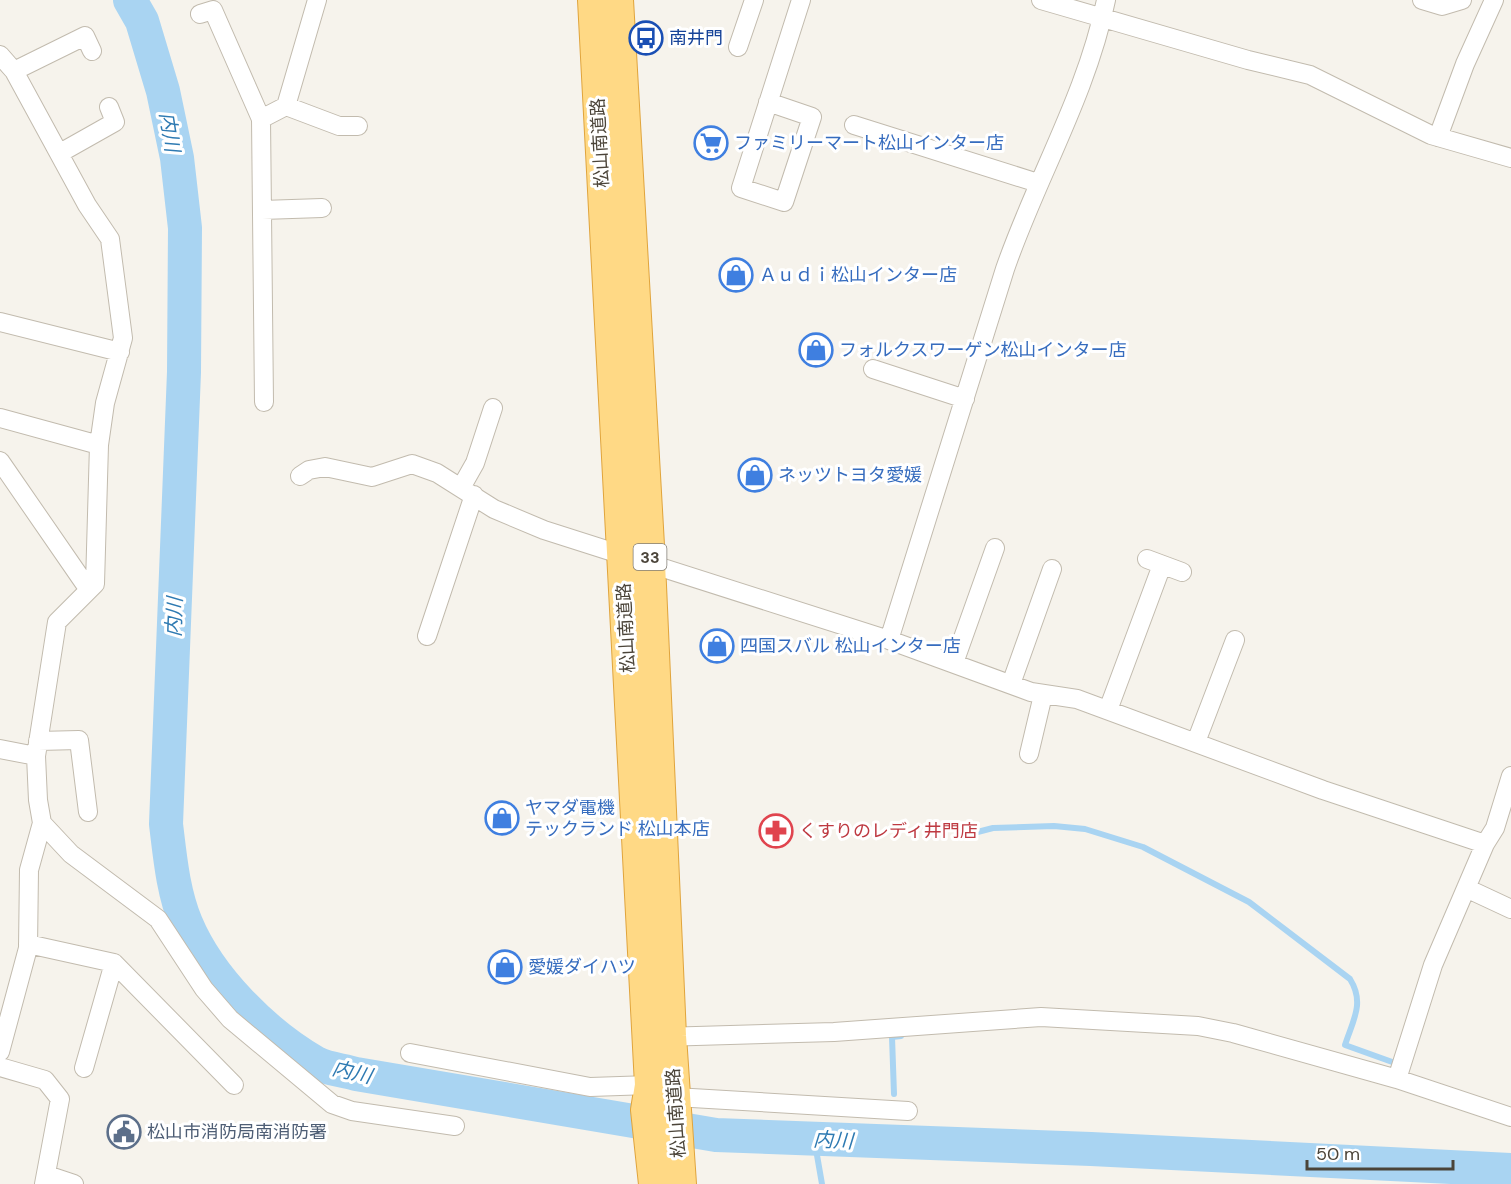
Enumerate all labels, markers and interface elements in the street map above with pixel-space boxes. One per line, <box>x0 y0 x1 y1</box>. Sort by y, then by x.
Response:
bus stop icon: 南井門 <box>628 20 664 56</box>
place label: 南井門 <box>669 26 723 50</box>
street label: 松山南道路 <box>586 97 614 189</box>
water label: 内川 <box>154 110 186 156</box>
supermarket icon: ファミリーマート松山インター店 <box>693 125 729 161</box>
place label: ファミリーマート松山インター店 <box>734 131 1004 155</box>
shop icon: Ａｕｄｉ松山インター店 <box>718 257 754 293</box>
place label: Ａｕｄｉ松山インター店 <box>759 263 957 287</box>
shop icon: フォルクスワーゲン松山インター店 <box>798 332 834 368</box>
place label: フォルクスワーゲン松山インター店 <box>839 338 1126 362</box>
shop icon: ネッツトヨタ愛媛 <box>737 457 773 493</box>
place label: ネッツトヨタ愛媛 <box>778 463 922 487</box>
road number: 33 <box>634 544 666 570</box>
street label: 松山南道路 <box>612 582 640 674</box>
water label: 内川 <box>160 595 188 637</box>
shop icon: 四国スバル 松山インター店 <box>699 628 735 664</box>
place label: 四国スバル 松山インター店 <box>740 634 961 658</box>
place label: ヤマダ電機 テックランド 松山本店 <box>525 796 710 841</box>
shop icon: ヤマダ電機 テックランド 松山本店 <box>484 800 520 836</box>
pharmacy icon: くすりのレディ井門店 <box>758 813 794 849</box>
place label: くすりのレディ井門店 <box>799 819 978 843</box>
shop icon: 愛媛ダイハツ <box>487 949 523 985</box>
place label: 愛媛ダイハツ <box>528 955 636 979</box>
water label: 内川 <box>330 1055 376 1090</box>
street label: 松山南道路 <box>661 1067 691 1159</box>
public building icon: 松山市消防局南消防署 <box>106 1114 142 1150</box>
place label: 松山市消防局南消防署 <box>147 1120 327 1144</box>
water label: 内川 <box>812 1126 856 1154</box>
scale bar <box>1307 1133 1452 1171</box>
text: 50 m <box>1316 1142 1360 1166</box>

